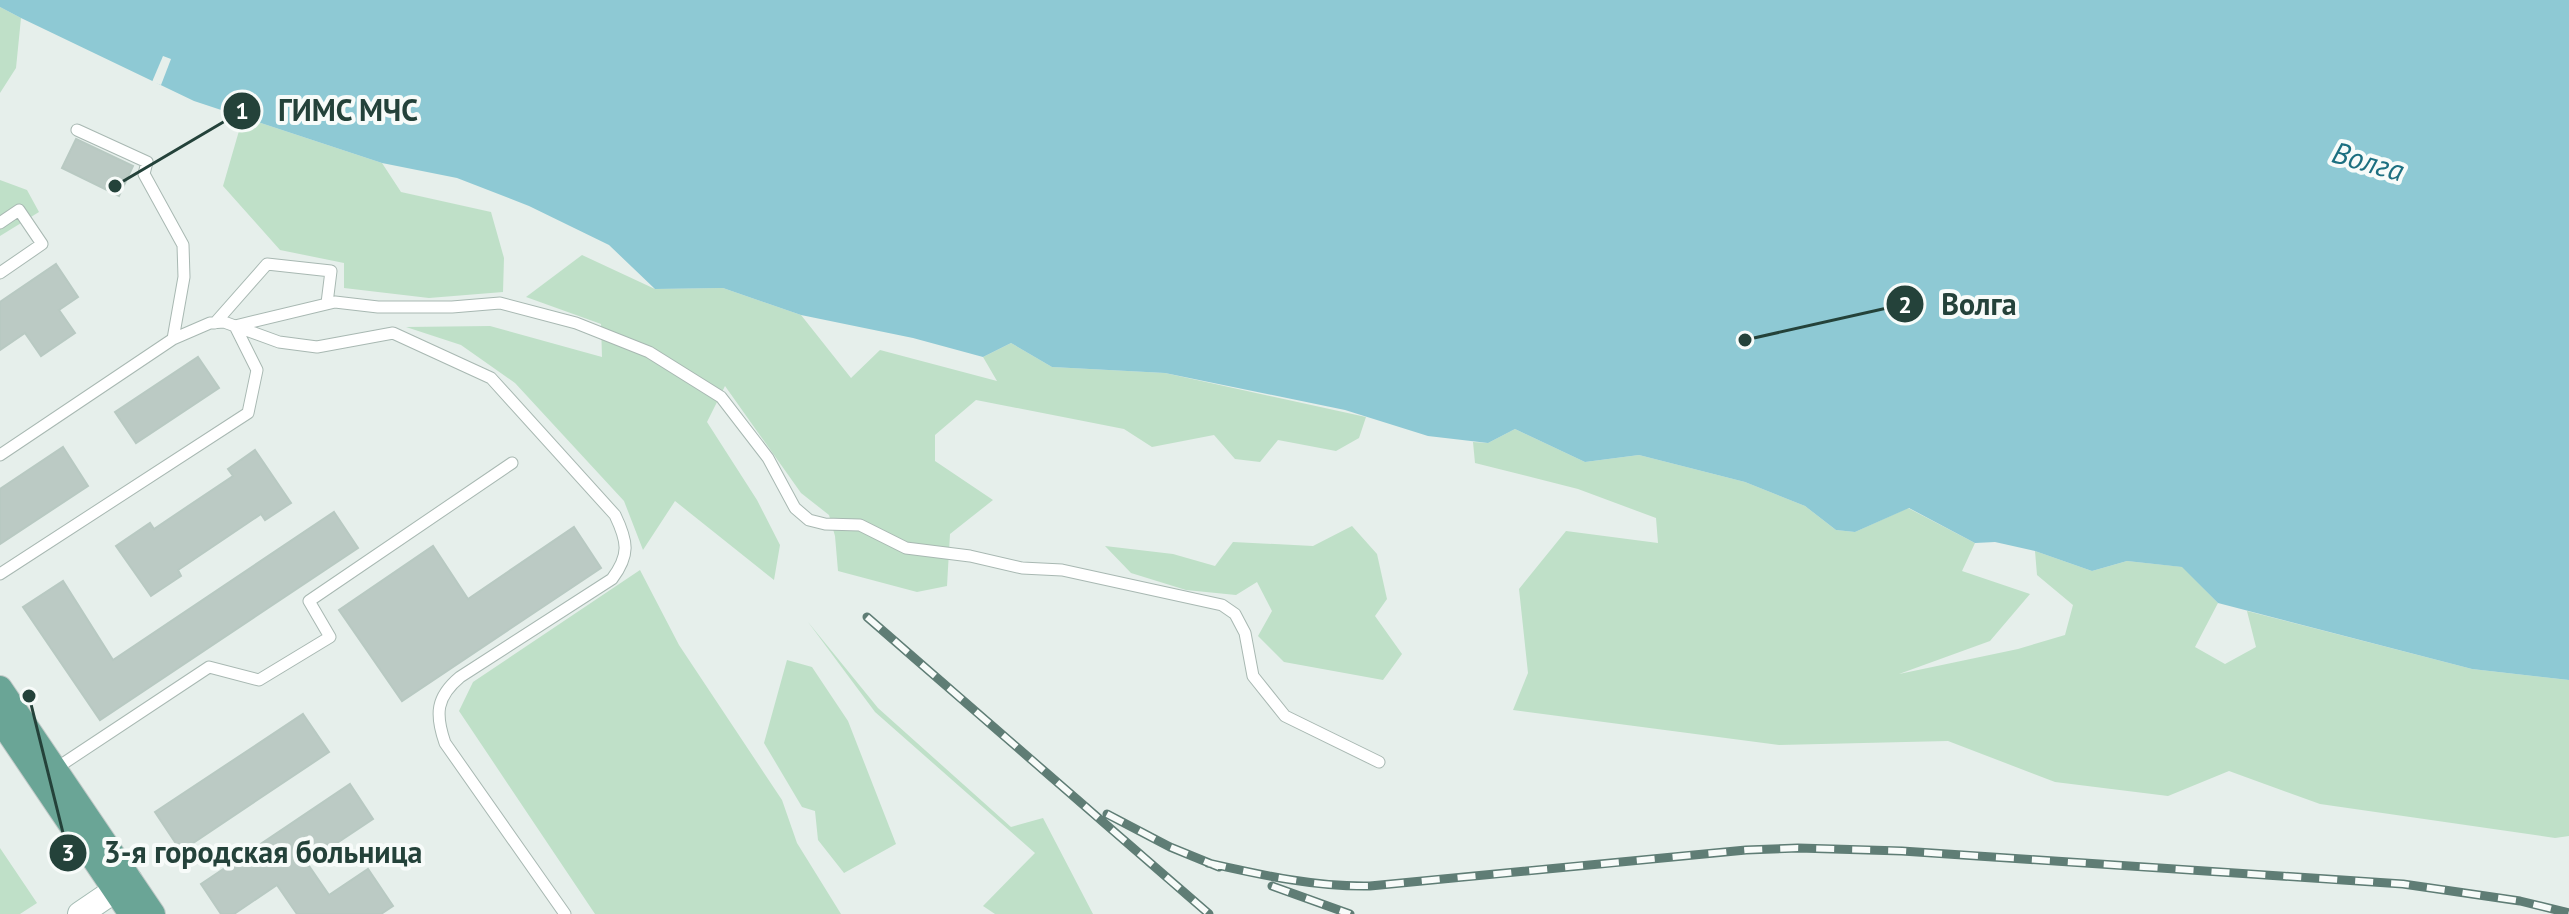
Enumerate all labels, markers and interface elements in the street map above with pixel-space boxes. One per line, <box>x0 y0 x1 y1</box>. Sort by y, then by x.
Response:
callout: ГИМС МЧС <box>222 84 435 138</box>
text: ГИМС МЧС <box>278 90 418 129</box>
text: 1 <box>235 95 249 126</box>
water label: Волга <box>2328 132 2409 189</box>
callout: Волга <box>1885 277 2033 331</box>
text: Волга <box>1941 284 2017 323</box>
text: 2 <box>1898 289 1912 320</box>
callout: 3-я городская больница <box>48 826 438 880</box>
text: 3-я городская больница <box>104 832 422 871</box>
text: 3 <box>61 837 75 868</box>

